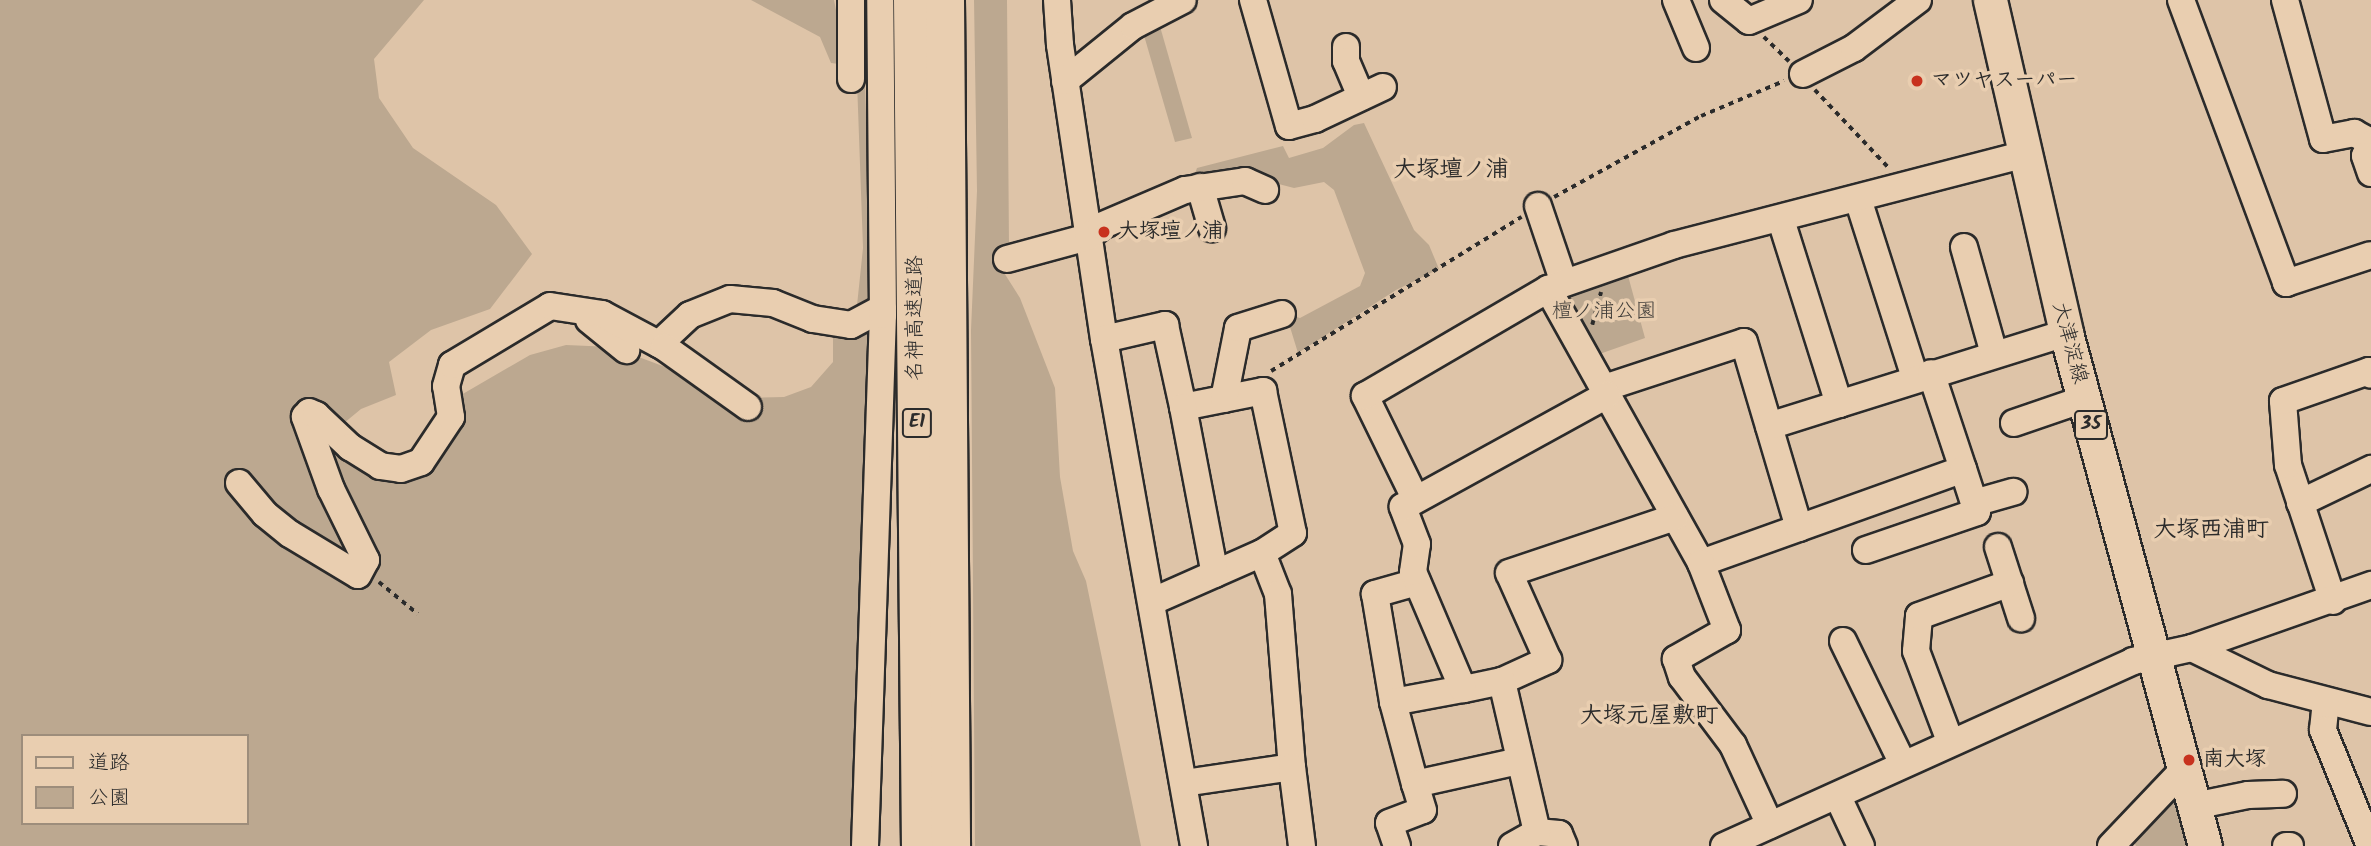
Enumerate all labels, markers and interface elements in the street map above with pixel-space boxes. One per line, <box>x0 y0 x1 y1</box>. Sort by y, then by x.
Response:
place label: マツヤスーパー <box>1931 68 2077 94</box>
marker: マツヤスーパー <box>1909 73 1925 89</box>
district label: 大塚壇ノ浦 <box>1394 156 1508 184</box>
place label: 大塚壇ノ浦 <box>1118 219 1223 245</box>
marker: 大塚壇ノ浦 <box>1096 224 1112 240</box>
street label: 名神高速道路 <box>903 255 929 381</box>
park label: 檀ノ浦公園 <box>1552 299 1656 325</box>
street label: 大津淀線 <box>2046 299 2092 387</box>
road number: E1 <box>901 408 933 438</box>
road number: 35 <box>2074 410 2108 440</box>
district label: 大塚西浦町 <box>2154 516 2268 544</box>
district label: 大塚元屋敷町 <box>1580 702 1718 730</box>
legend <box>21 734 248 825</box>
text: 道路 <box>88 747 130 780</box>
place label: 南大塚 <box>2203 747 2266 773</box>
marker: 南大塚 <box>2181 752 2197 768</box>
text: 公園 <box>88 782 130 815</box>

